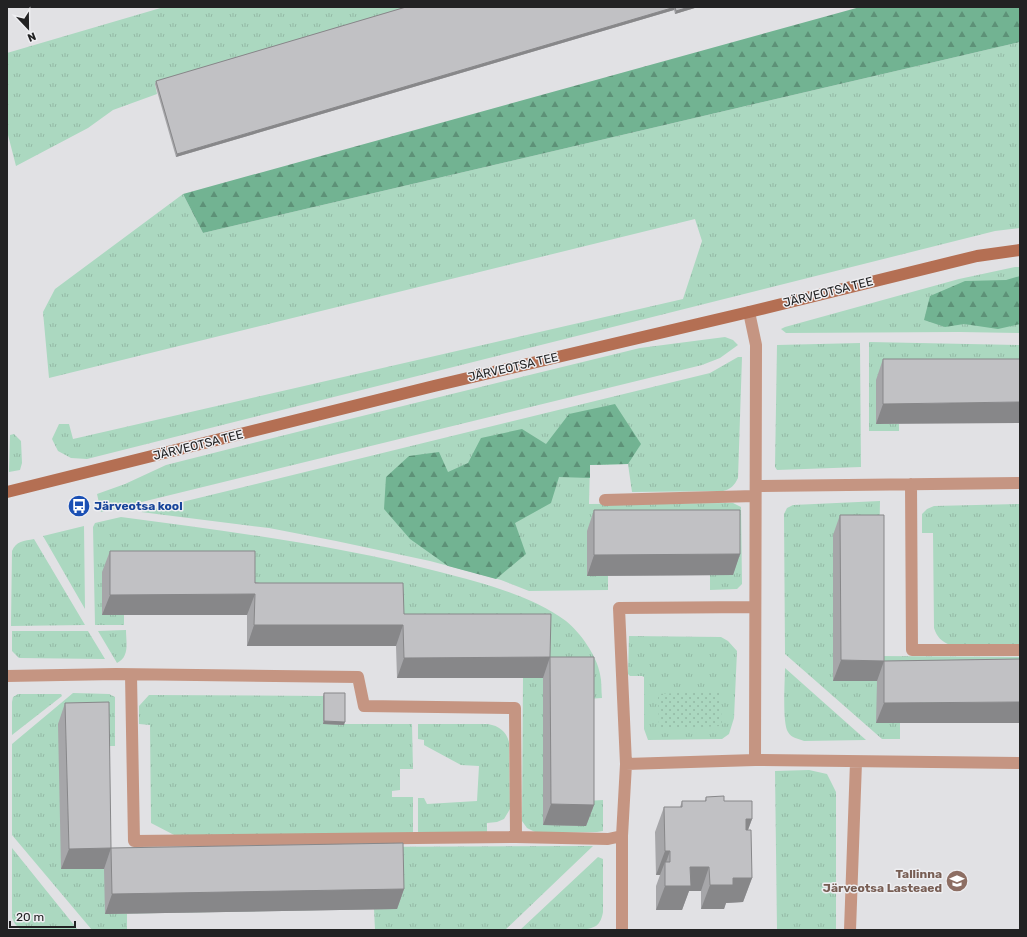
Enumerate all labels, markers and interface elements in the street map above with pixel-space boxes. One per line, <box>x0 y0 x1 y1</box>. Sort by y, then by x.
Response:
north arrow <box>8 8 48 48</box>
text: N <box>25 29 38 44</box>
street label: JÄRVEOTSA TEE <box>782 274 874 310</box>
street label: JÄRVEOTSA TEE <box>467 350 559 384</box>
street label: JÄRVEOTSA TEE <box>152 427 244 463</box>
bus stop icon: Järveotsa kool <box>66 493 92 519</box>
place label: Järveotsa kool <box>94 499 183 513</box>
place label: Tallinna Järveotsa Lasteaed <box>823 867 942 895</box>
school or university icon: Tallinna Järveotsa Lasteaed <box>944 868 970 894</box>
scale bar <box>10 903 75 929</box>
text: 20 m <box>16 910 44 924</box>

